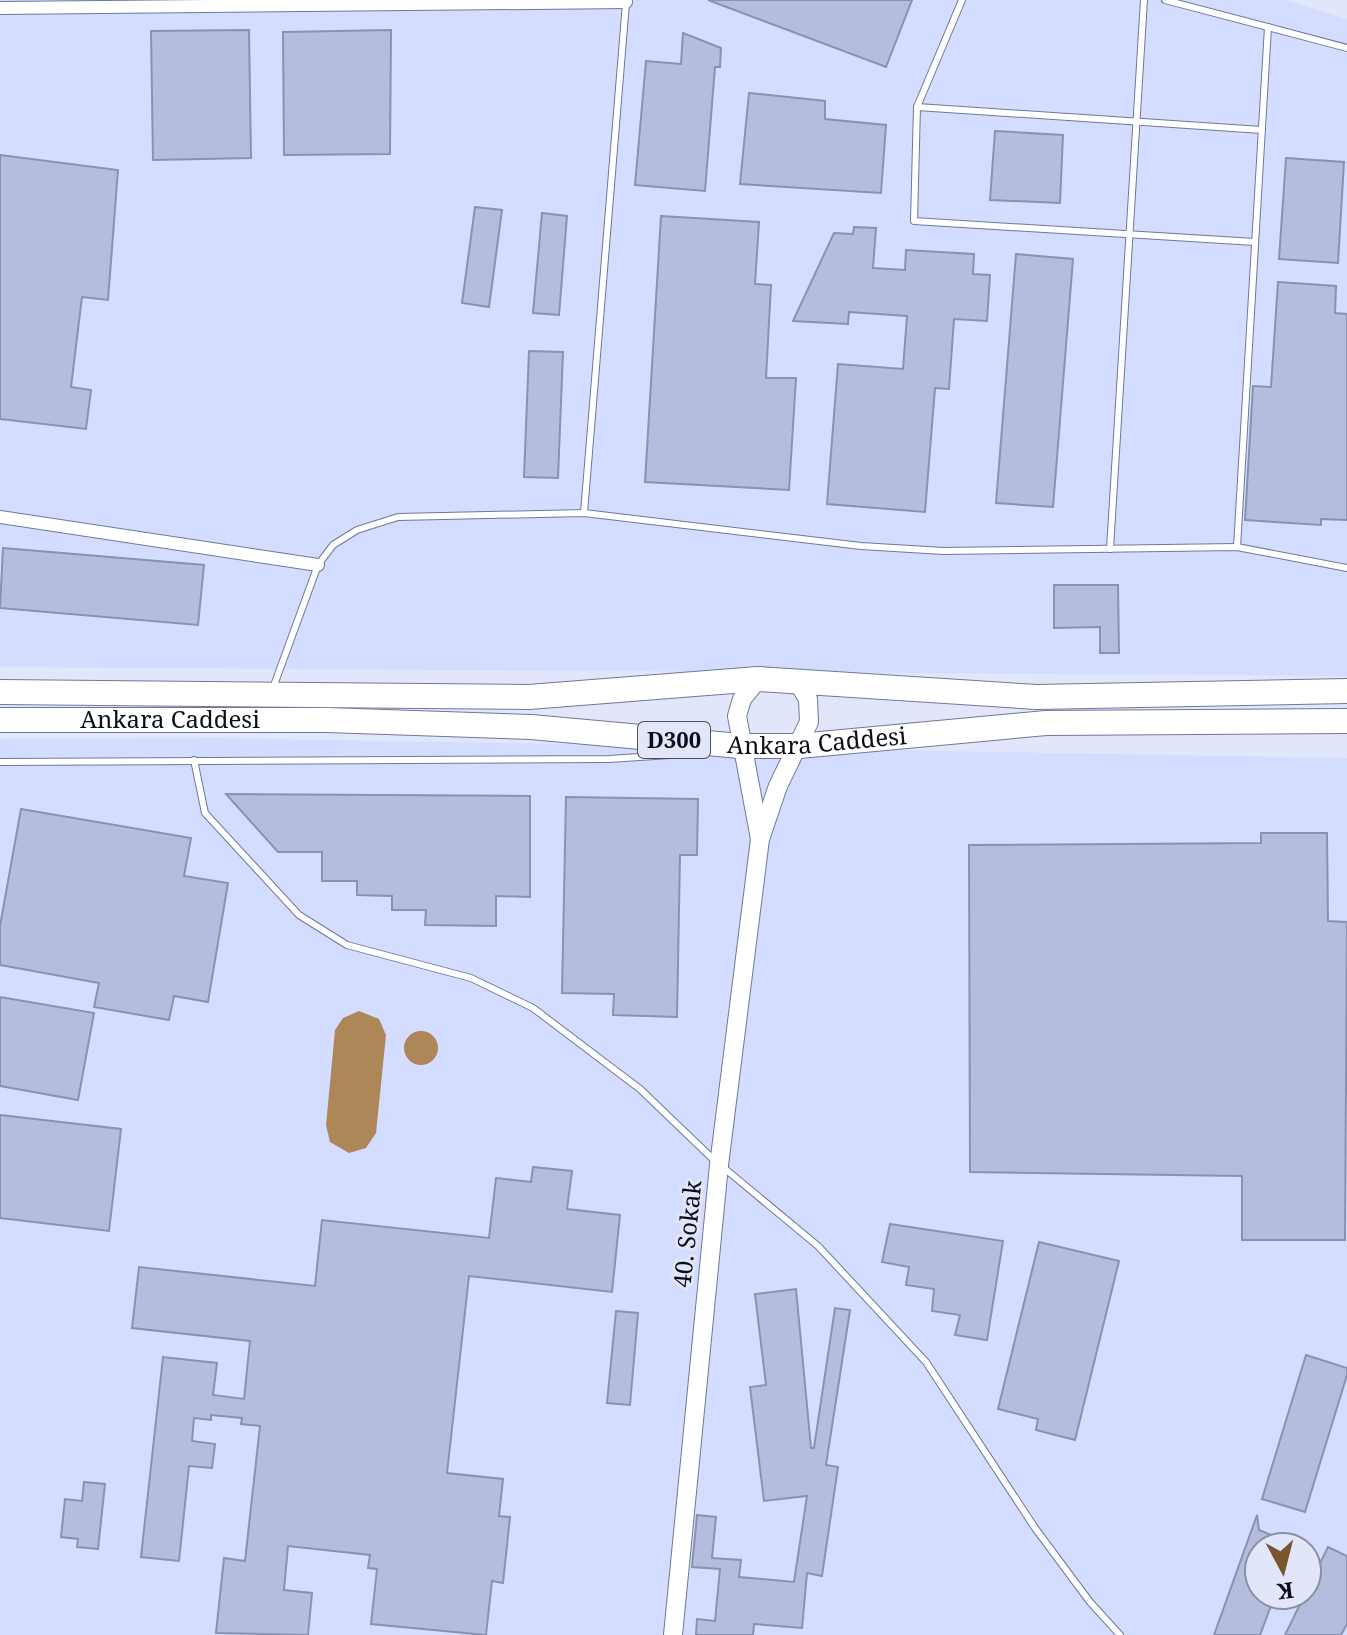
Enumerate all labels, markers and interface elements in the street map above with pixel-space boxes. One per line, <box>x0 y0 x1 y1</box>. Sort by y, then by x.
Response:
street label: Ankara Caddesi <box>80 702 260 735</box>
street label: Ankara Caddesi <box>726 718 908 761</box>
road number: D300 <box>638 722 710 758</box>
street label: 40. Sokak <box>664 1178 709 1289</box>
north arrow <box>1243 1531 1323 1611</box>
text: K <box>1275 1576 1295 1608</box>

